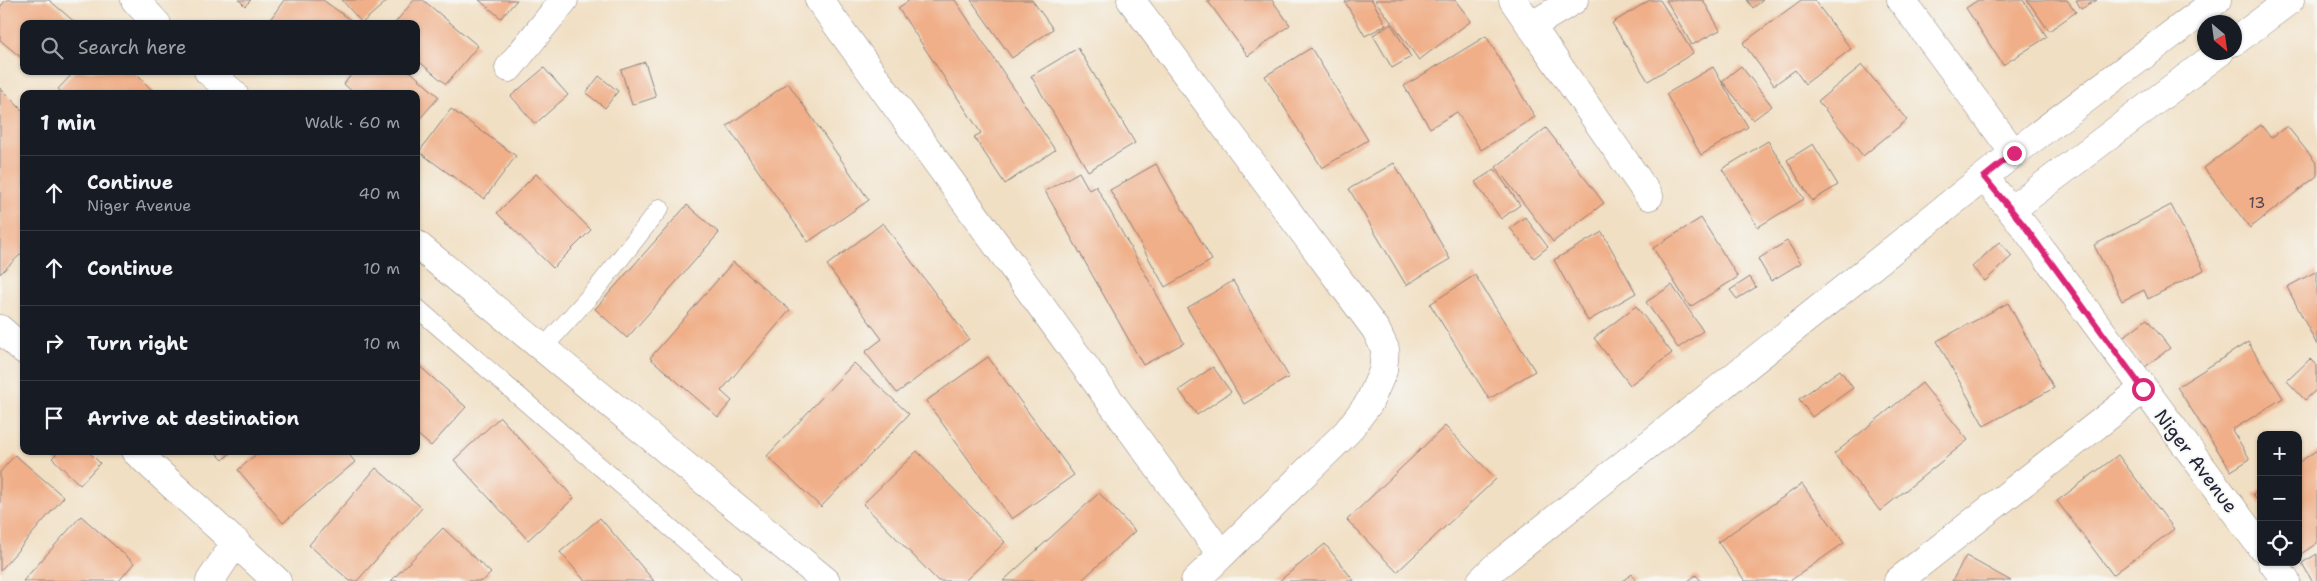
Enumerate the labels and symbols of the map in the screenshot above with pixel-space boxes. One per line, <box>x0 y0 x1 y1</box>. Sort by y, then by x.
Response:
north arrow <box>2197 15 2242 60</box>
route end <box>2003 142 2026 165</box>
house number: 13 <box>2248 192 2266 213</box>
route start <box>2132 378 2155 401</box>
street label: Niger Avenue <box>2149 404 2243 518</box>

